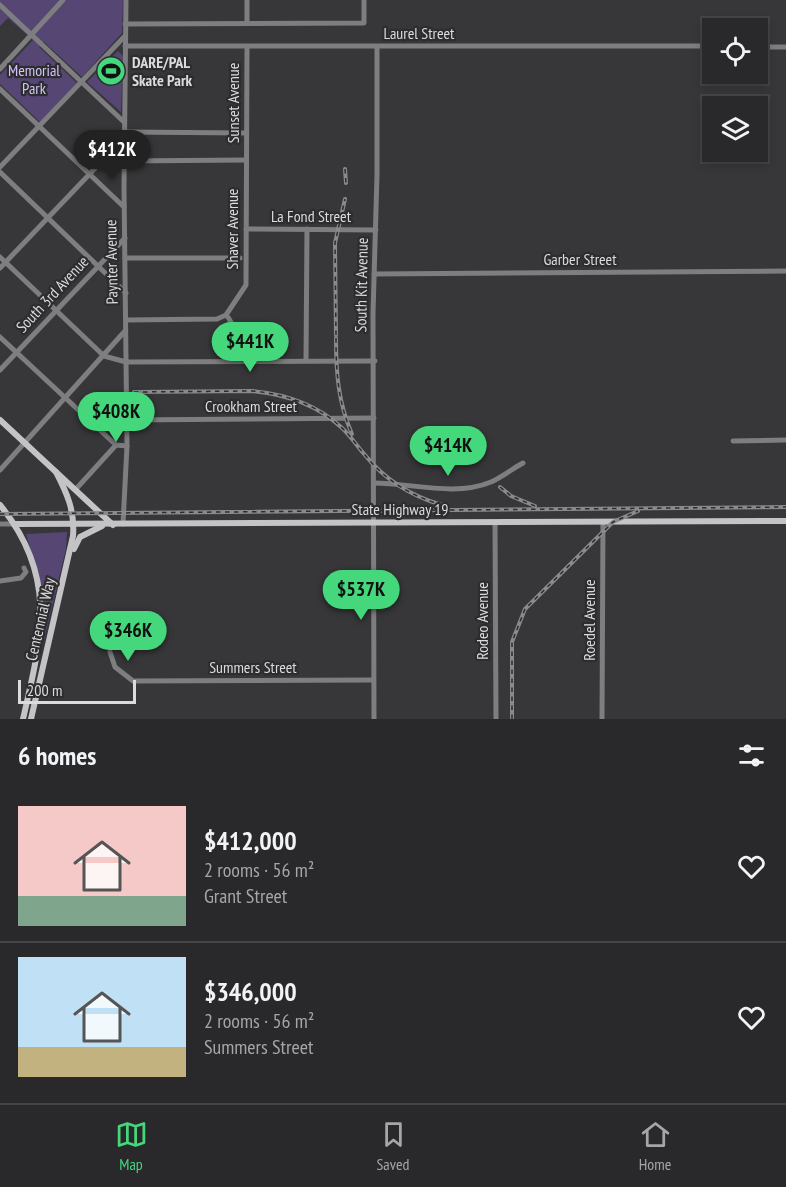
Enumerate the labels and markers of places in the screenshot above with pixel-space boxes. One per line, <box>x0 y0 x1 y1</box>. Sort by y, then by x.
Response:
place label: DARE/PAL Skate Park <box>132 52 193 90</box>
sports icon: DARE/PAL Skate Park <box>95 55 127 87</box>
pin: $412K <box>70 130 154 181</box>
pin: $441K <box>208 322 292 373</box>
pin: $408K <box>74 392 158 443</box>
pin: $414K <box>406 426 490 477</box>
pin: $537K <box>319 570 403 621</box>
pin: $346K <box>86 611 170 662</box>

